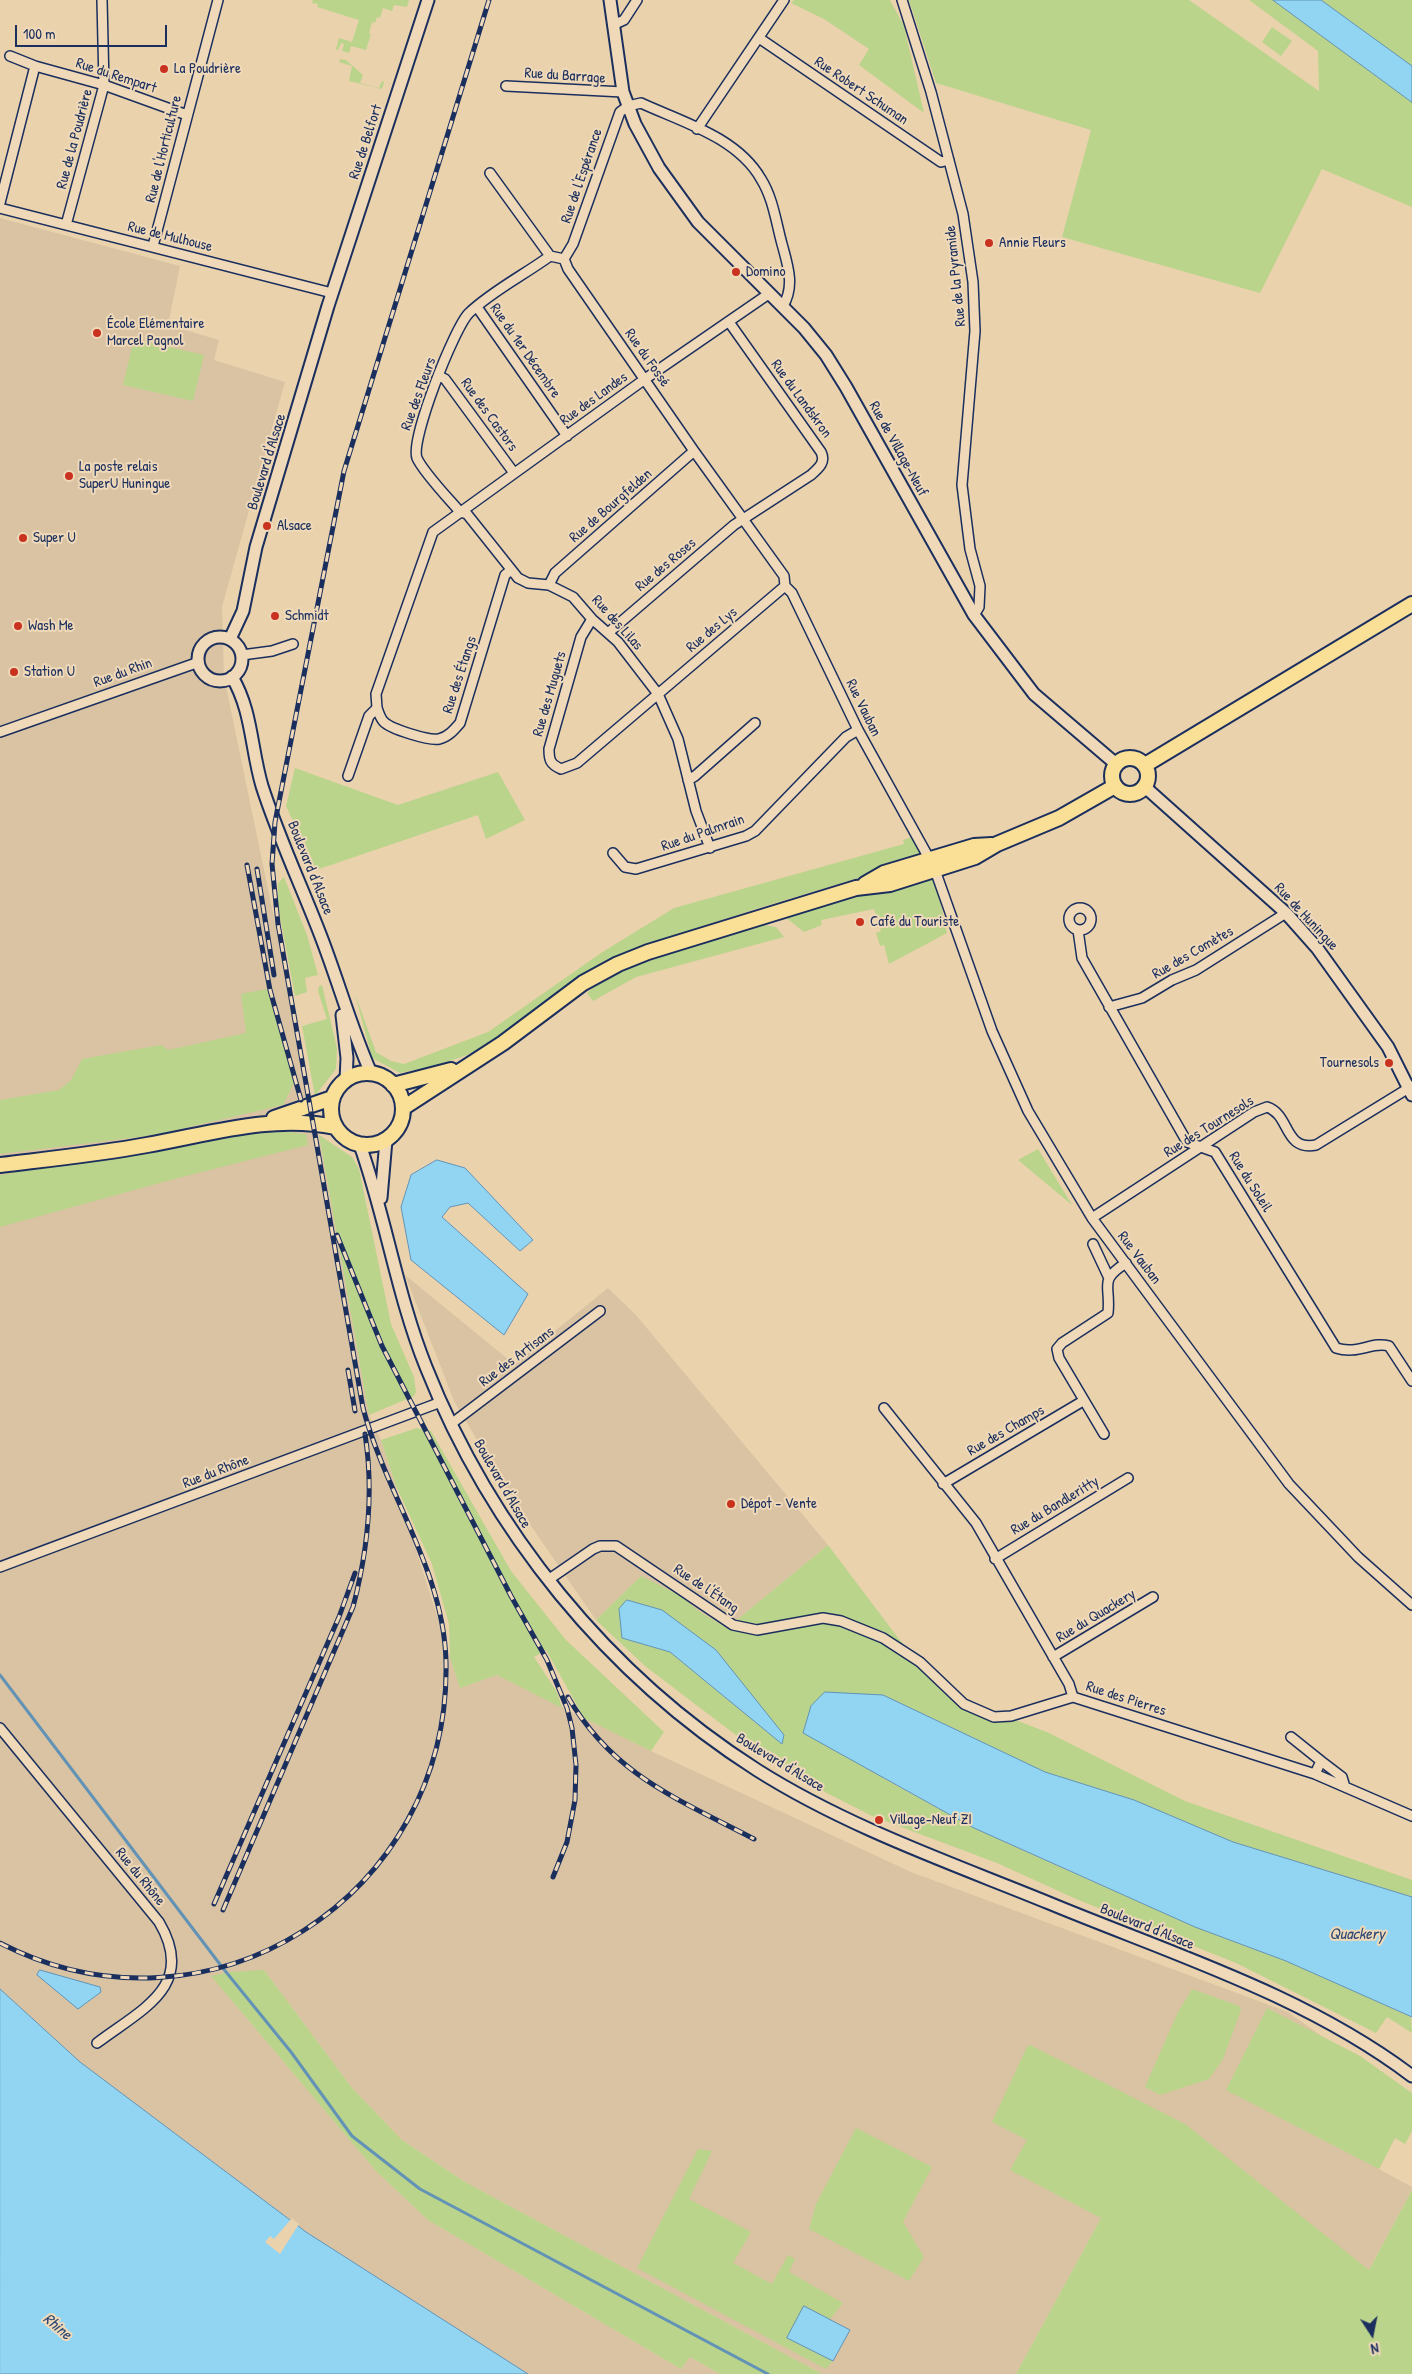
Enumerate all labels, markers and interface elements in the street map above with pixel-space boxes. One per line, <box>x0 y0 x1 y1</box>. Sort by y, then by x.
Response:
scale bar <box>18 15 170 47</box>
text: 100 m <box>23 23 56 44</box>
street label: Rue Robert Schuman <box>811 53 911 129</box>
street label: Rue du Rempart <box>73 55 159 97</box>
place label: La Poudrière <box>174 60 241 78</box>
marker: La Poudrière <box>158 63 170 75</box>
street label: Rue du Barrage <box>524 64 606 88</box>
street label: Rue de la Poudrière <box>53 87 97 191</box>
street label: Rue de l'Horticulture <box>142 93 186 205</box>
street label: Rue de Belfort <box>345 102 387 182</box>
street label: Rue de l'Espérance <box>557 126 607 226</box>
street label: Rue de Mulhouse <box>126 218 214 256</box>
street label: Rue de la Pyramide <box>942 225 970 327</box>
place label: Annie Fleurs <box>999 234 1066 252</box>
marker: Annie Fleurs <box>983 237 995 249</box>
place label: Domino <box>746 263 786 281</box>
marker: Domino <box>730 266 742 278</box>
street label: Rue du 1er Décembre <box>486 300 564 402</box>
place label: École Elémentaire Marcel Pagnol <box>107 315 205 350</box>
street label: Rue du Fossé <box>620 326 674 390</box>
marker: École Elémentaire Marcel Pagnol <box>91 327 103 339</box>
street label: Rue des Fleurs <box>397 355 441 433</box>
street label: Rue du Landskron <box>767 356 835 442</box>
street label: Rue des Landes <box>557 368 631 430</box>
street label: Rue des Castors <box>456 375 522 455</box>
street label: Rue de Village-Neuf <box>865 398 931 500</box>
street label: Boulevard d'Alsace <box>244 412 290 512</box>
place label: La poste relais SuperU Huningue <box>79 458 170 493</box>
street label: Rue de Bourgfelden <box>566 465 656 547</box>
marker: La poste relais SuperU Huningue <box>63 470 75 482</box>
place label: Alsace <box>277 517 312 535</box>
marker: Alsace <box>261 520 273 532</box>
place label: Super U <box>33 529 76 547</box>
marker: Super U <box>17 532 29 544</box>
street label: Rue des Roses <box>632 534 700 596</box>
street label: Rue des Lilas <box>588 592 646 654</box>
street label: Rue des Lys <box>683 604 741 656</box>
place label: Schmidt <box>285 607 329 625</box>
marker: Schmidt <box>269 610 281 622</box>
place label: Wash Me <box>28 617 74 635</box>
marker: Wash Me <box>12 620 24 632</box>
street label: Rue des Étangs <box>439 634 481 716</box>
street label: Rue des Muguets <box>529 649 571 739</box>
street label: Rue du Rhin <box>91 654 155 692</box>
place label: Station U <box>24 663 75 681</box>
marker: Station U <box>8 666 20 678</box>
street label: Rue Vauban <box>841 676 885 740</box>
street label: Rue du Palmrain <box>659 810 747 856</box>
street label: Boulevard d'Alsace <box>283 818 337 918</box>
street label: Rue de Huningue <box>1270 879 1342 955</box>
place label: Café du Touriste <box>870 913 959 931</box>
marker: Café du Touriste <box>854 916 866 928</box>
street label: Rue des Comètes <box>1149 923 1237 983</box>
place label: Tournesols <box>1320 1054 1379 1072</box>
marker: Tournesols <box>1383 1057 1395 1069</box>
street label: Rue des Tournesols <box>1161 1092 1257 1162</box>
street label: Rue du Soleil <box>1224 1148 1276 1216</box>
street label: Rue Vauban <box>1113 1228 1165 1288</box>
street label: Rue des Artisans <box>476 1323 558 1391</box>
street label: Rue des Champs <box>964 1402 1048 1460</box>
street label: Boulevard d'Alsace <box>469 1436 535 1532</box>
street label: Rue du Rhône <box>180 1451 252 1493</box>
street label: Rue du Bandleritty <box>1008 1473 1102 1539</box>
place label: Dépot - Vente <box>741 1495 817 1513</box>
marker: Dépot - Vente <box>725 1498 737 1510</box>
street label: Rue de l'Étang <box>670 1561 742 1617</box>
street label: Rue du Quackery <box>1053 1585 1139 1647</box>
street label: Rue des Pierres <box>1084 1678 1168 1720</box>
street label: Boulevard d'Alsace <box>733 1730 827 1796</box>
place label: Village-Neuf ZI <box>889 1811 972 1829</box>
marker: Village-Neuf ZI <box>873 1814 885 1826</box>
street label: Rue du Rhône <box>111 1844 169 1910</box>
street label: Boulevard d'Alsace <box>1097 1900 1197 1954</box>
water label: Quackery <box>1329 1925 1385 1945</box>
north arrow <box>1347 2309 1397 2359</box>
water label: Rhine <box>39 2310 75 2344</box>
text: N <box>1369 2339 1380 2359</box>

